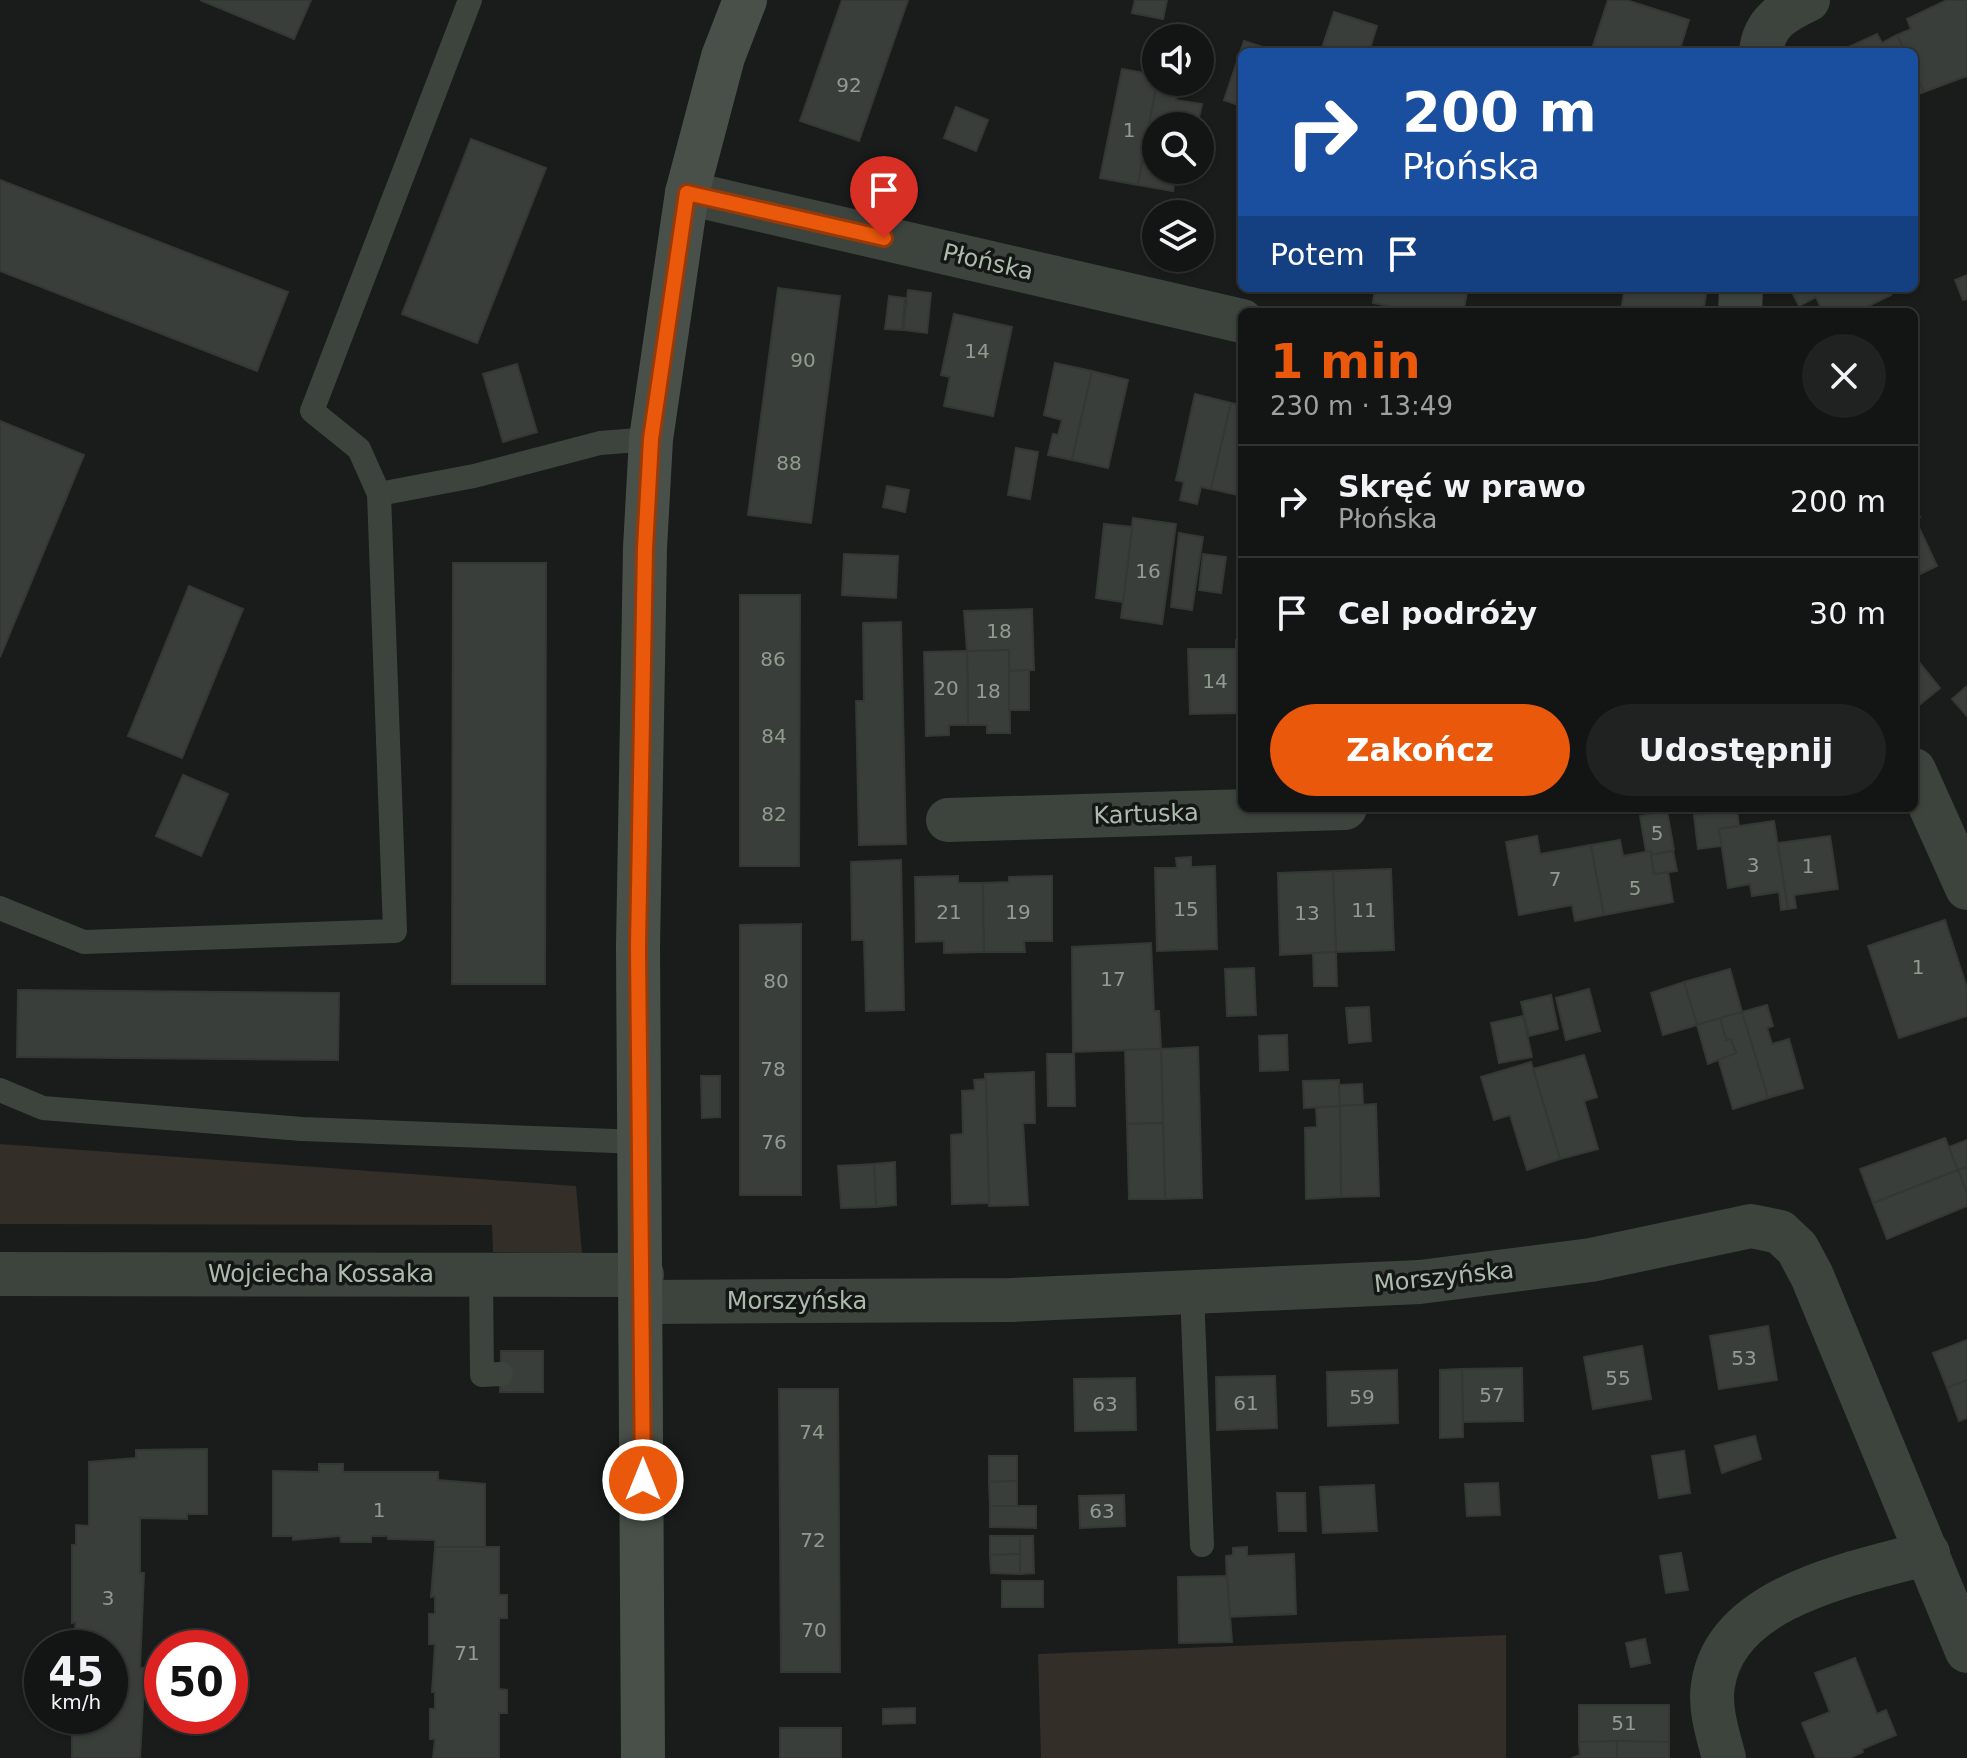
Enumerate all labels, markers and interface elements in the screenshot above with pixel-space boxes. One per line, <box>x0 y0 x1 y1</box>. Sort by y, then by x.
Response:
map controls <box>1142 24 1214 272</box>
button: sound <box>1142 24 1214 96</box>
house number: 92 <box>836 73 862 97</box>
text: 200 m <box>1402 79 1597 144</box>
icon: right <box>1270 80 1374 184</box>
button: search <box>1142 112 1214 184</box>
house number: 1 <box>1123 118 1135 142</box>
text: Płońska <box>1402 146 1540 187</box>
pin <box>850 156 918 238</box>
icon: arrive <box>862 168 906 212</box>
button: layers <box>1142 200 1214 272</box>
icon: arrive <box>1381 232 1425 276</box>
text: Potem <box>1270 237 1365 272</box>
street label: Płońska <box>940 238 1036 286</box>
text: 1 min <box>1270 333 1421 389</box>
button: close <box>1802 334 1886 418</box>
house number: 14 <box>964 339 990 363</box>
house number: 90 <box>790 348 816 372</box>
text: 230 m · 13:49 <box>1270 391 1453 421</box>
house number: 88 <box>776 451 802 475</box>
text: Skręć w prawo <box>1338 469 1586 504</box>
icon: right <box>1270 479 1314 523</box>
text: 200 m <box>1790 484 1886 519</box>
text: Płońska <box>1338 504 1438 534</box>
house number: 16 <box>1135 559 1161 583</box>
icon: arrive <box>1270 591 1314 635</box>
text: Cel podróży <box>1338 596 1537 631</box>
text: 30 m <box>1809 596 1886 631</box>
house number: 18 <box>986 619 1012 643</box>
house number: 86 <box>760 647 786 671</box>
house number: 14 <box>1202 669 1228 693</box>
house number: 20 <box>933 676 959 700</box>
house number: 18 <box>975 679 1001 703</box>
button: Zakończ <box>1270 704 1570 796</box>
button: Udostępnij <box>1586 704 1886 796</box>
house number: 84 <box>761 724 787 748</box>
street label: Kartuska <box>1093 798 1199 830</box>
house number: 82 <box>761 802 787 826</box>
house number: 5 <box>1651 821 1663 845</box>
house number: 3 <box>1747 853 1759 877</box>
house number: 1 <box>1802 854 1814 878</box>
house number: 7 <box>1549 867 1561 891</box>
house number: 5 <box>1629 876 1641 900</box>
house number: 15 <box>1173 897 1199 921</box>
house number: 11 <box>1351 898 1377 922</box>
house number: 21 <box>936 900 962 924</box>
house number: 19 <box>1005 900 1031 924</box>
house number: 13 <box>1294 901 1320 925</box>
house number: 1 <box>1912 955 1924 979</box>
house number: 17 <box>1100 967 1126 991</box>
house number: 80 <box>763 969 789 993</box>
house number: 78 <box>760 1057 786 1081</box>
house number: 76 <box>761 1130 787 1154</box>
street label: Morszyńska <box>1373 1256 1515 1298</box>
street label: Wojciecha Kossaka <box>208 1260 434 1288</box>
street label: Morszyńska <box>727 1287 867 1315</box>
house number: 53 <box>1731 1346 1757 1370</box>
house number: 55 <box>1605 1366 1631 1390</box>
house number: 57 <box>1479 1383 1505 1407</box>
house number: 59 <box>1349 1385 1375 1409</box>
house number: 61 <box>1233 1391 1259 1415</box>
house number: 63 <box>1092 1392 1118 1416</box>
house number: 74 <box>799 1420 825 1444</box>
position arrow <box>601 1438 685 1522</box>
house number: 1 <box>373 1498 385 1522</box>
house number: 63 <box>1089 1499 1115 1523</box>
house number: 72 <box>800 1528 826 1552</box>
house number: 3 <box>102 1586 114 1610</box>
house number: 70 <box>801 1618 827 1642</box>
speed limit sign: 50 <box>144 1630 248 1734</box>
house number: 71 <box>454 1641 480 1665</box>
text: 45 <box>48 1649 104 1695</box>
text: km/h <box>51 1690 101 1714</box>
house number: 51 <box>1611 1711 1637 1735</box>

